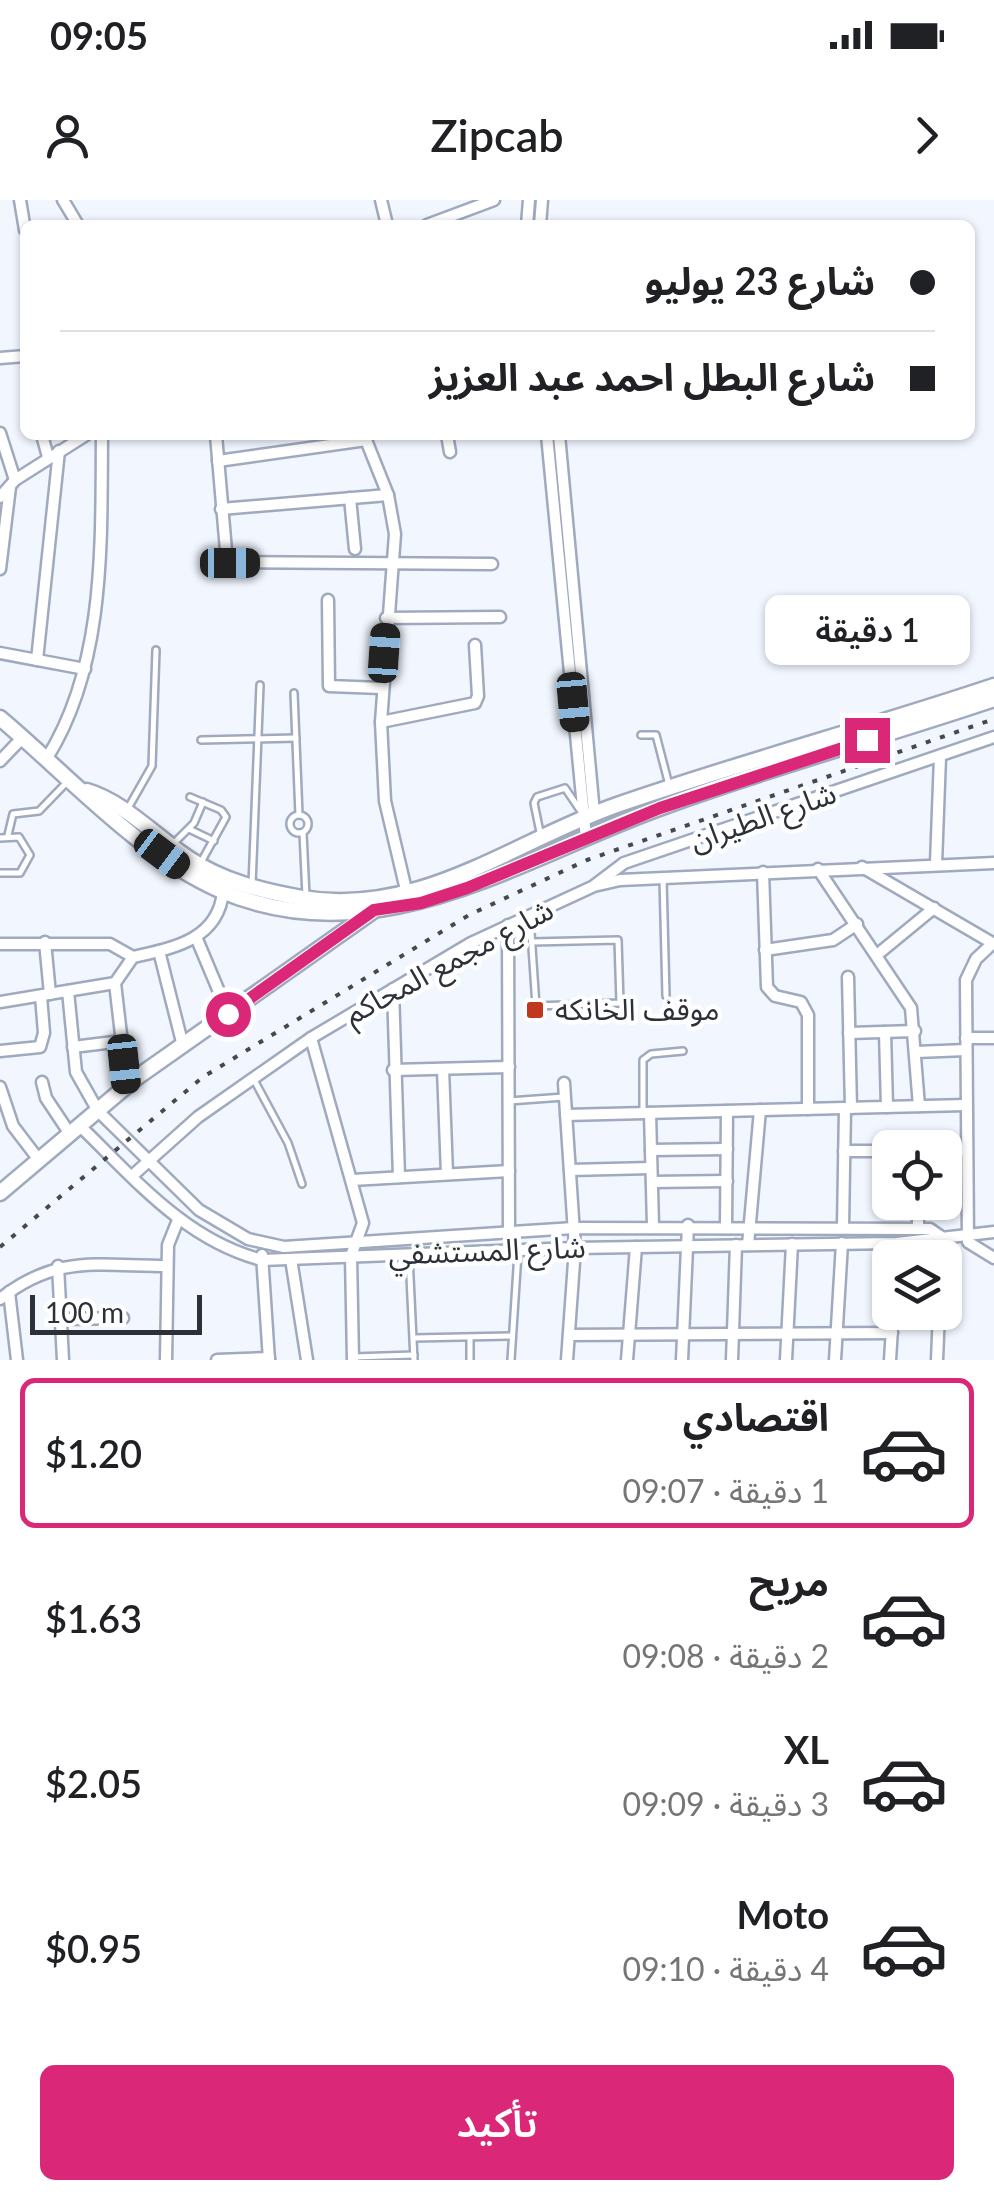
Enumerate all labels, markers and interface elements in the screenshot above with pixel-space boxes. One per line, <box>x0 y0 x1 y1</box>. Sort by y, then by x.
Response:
text: 09:05 <box>50 12 148 58</box>
icon: person <box>40 108 95 163</box>
text: Zipcab <box>430 108 564 162</box>
icon: forward <box>899 108 954 163</box>
text: شارع 23 يوليو <box>645 257 875 303</box>
text: شارع البطل احمد عبد العزيز <box>429 353 875 399</box>
car <box>200 548 260 578</box>
callout: 1 دقيقة <box>764 595 970 665</box>
text: 1 دقيقة <box>815 610 920 649</box>
car <box>367 622 401 684</box>
car <box>555 671 591 733</box>
route end <box>845 718 890 763</box>
street label: شارع الطيران <box>684 773 842 863</box>
car <box>129 824 195 884</box>
street label: شارع مجمع المحاكم <box>337 890 562 1037</box>
place label: موقف الخانكه <box>555 990 720 1027</box>
route start <box>206 992 251 1037</box>
marker: موقف الخانكه <box>524 999 546 1021</box>
car <box>106 1033 142 1095</box>
map controls <box>872 1130 962 1330</box>
button: locate <box>872 1130 962 1220</box>
street label: شارع المستشفي <box>388 1228 587 1277</box>
button: layers <box>872 1240 962 1330</box>
scale bar <box>30 1290 202 1334</box>
text: 100 m <box>45 1295 124 1329</box>
text: اقتصادي <box>683 1393 829 1439</box>
icon: car <box>859 1408 949 1498</box>
text: $1.20 <box>45 1430 142 1476</box>
text: 1 دقيقة · 09:07 <box>622 1471 829 1510</box>
text: مريح <box>749 1558 829 1604</box>
icon: car <box>859 1573 949 1663</box>
text: $1.63 <box>45 1595 142 1641</box>
text: 2 دقيقة · 09:08 <box>622 1636 829 1675</box>
text: XL <box>784 1726 829 1772</box>
icon: car <box>859 1738 949 1828</box>
text: $2.05 <box>45 1760 142 1806</box>
text: 3 دقيقة · 09:09 <box>622 1784 829 1823</box>
text: Moto <box>736 1891 829 1937</box>
icon: car <box>859 1903 949 1993</box>
text: $0.95 <box>45 1925 142 1971</box>
text: 4 دقيقة · 09:10 <box>622 1949 829 1988</box>
button: تأكيد <box>40 2065 954 2180</box>

